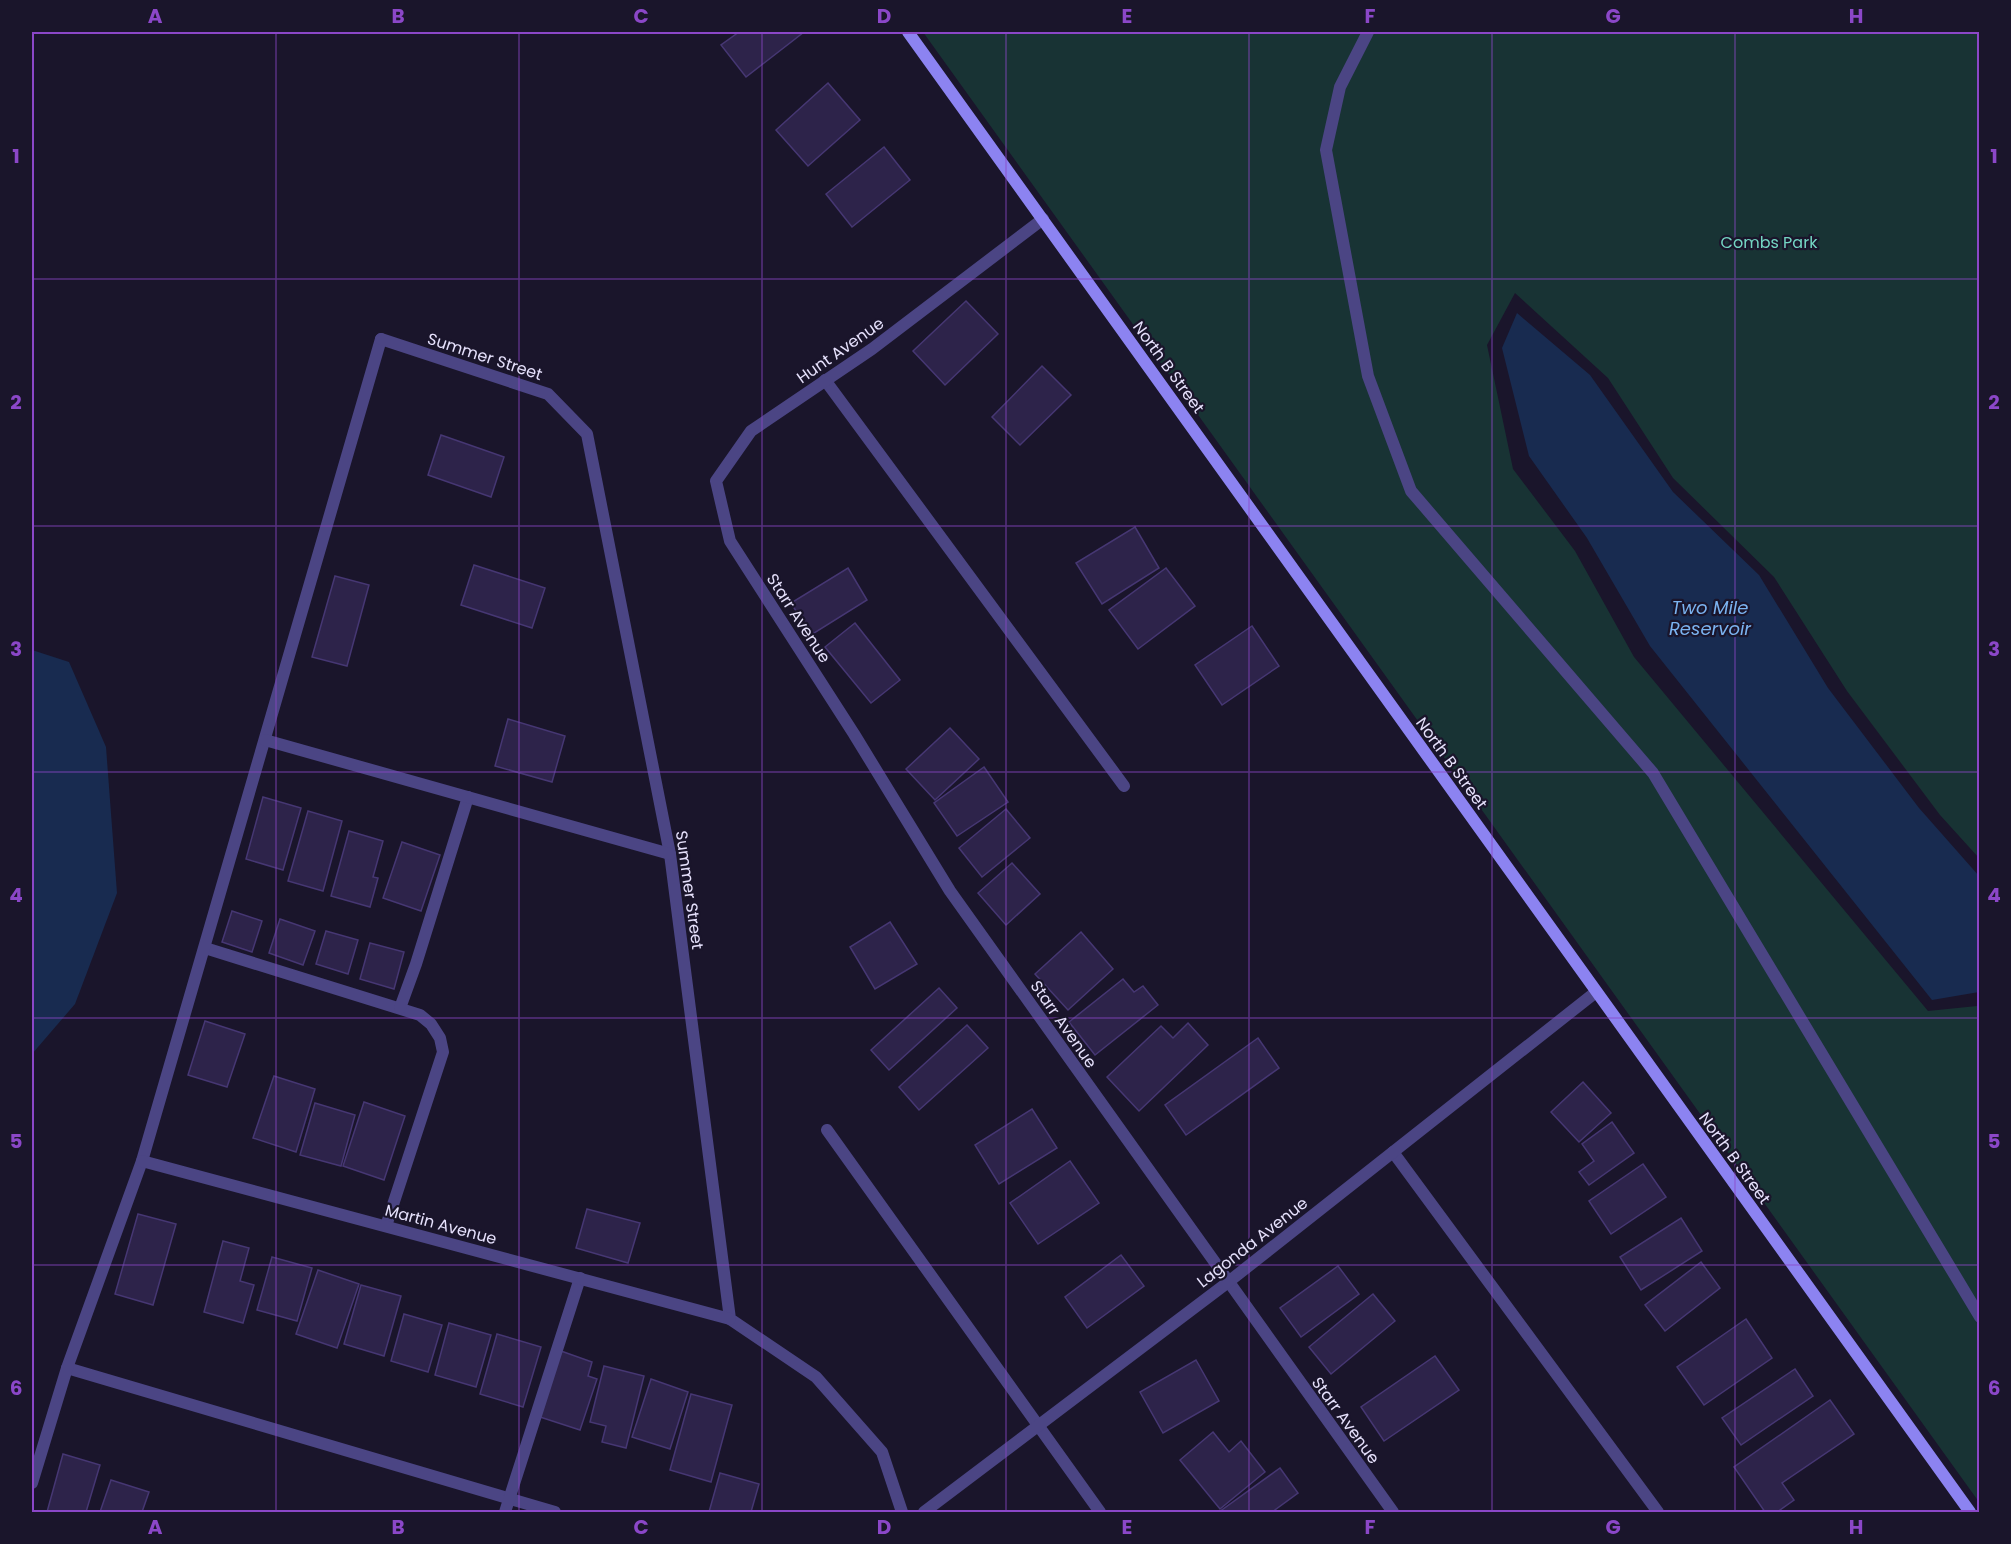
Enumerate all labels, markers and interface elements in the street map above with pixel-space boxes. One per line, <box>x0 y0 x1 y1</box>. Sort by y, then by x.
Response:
text: A <box>148 2 163 30</box>
text: B <box>391 2 405 30</box>
text: C <box>633 2 649 30</box>
text: D <box>877 2 891 30</box>
text: E <box>1122 2 1132 30</box>
text: F <box>1365 2 1376 30</box>
text: G <box>1605 2 1621 30</box>
text: H <box>1849 2 1863 30</box>
text: 1 <box>12 142 20 170</box>
text: 1 <box>1990 142 1998 170</box>
park label: Combs Park <box>1721 231 1818 254</box>
street label: Hunt Avenue <box>792 312 889 389</box>
street label: North B Street <box>1127 317 1210 418</box>
street label: Summer Street <box>424 327 545 386</box>
text: 2 <box>10 388 22 416</box>
text: 2 <box>1988 388 2000 416</box>
street label: Starr Avenue <box>761 569 836 668</box>
water label: Two Mile Reservoir <box>1669 595 1752 641</box>
text: 3 <box>10 635 22 663</box>
text: 3 <box>1988 635 2000 663</box>
street label: North B Street <box>1410 713 1493 814</box>
street label: Summer Street <box>670 829 709 951</box>
text: 4 <box>9 881 23 909</box>
text: 4 <box>1987 881 2001 909</box>
street label: Starr Avenue <box>1025 976 1102 1073</box>
street label: North B Street <box>1693 1108 1776 1209</box>
text: 5 <box>10 1127 23 1155</box>
text: 5 <box>1988 1127 2001 1155</box>
street label: Lagonda Avenue <box>1192 1192 1313 1293</box>
street label: Martin Avenue <box>382 1199 499 1250</box>
street label: Starr Avenue <box>1306 1372 1385 1469</box>
text: 6 <box>10 1374 22 1402</box>
text: 6 <box>1988 1374 2000 1402</box>
text: A <box>148 1513 163 1541</box>
text: B <box>391 1513 405 1541</box>
text: C <box>633 1513 649 1541</box>
text: D <box>877 1513 891 1541</box>
text: E <box>1122 1513 1132 1541</box>
text: F <box>1365 1513 1376 1541</box>
text: G <box>1605 1513 1621 1541</box>
text: H <box>1849 1513 1863 1541</box>

